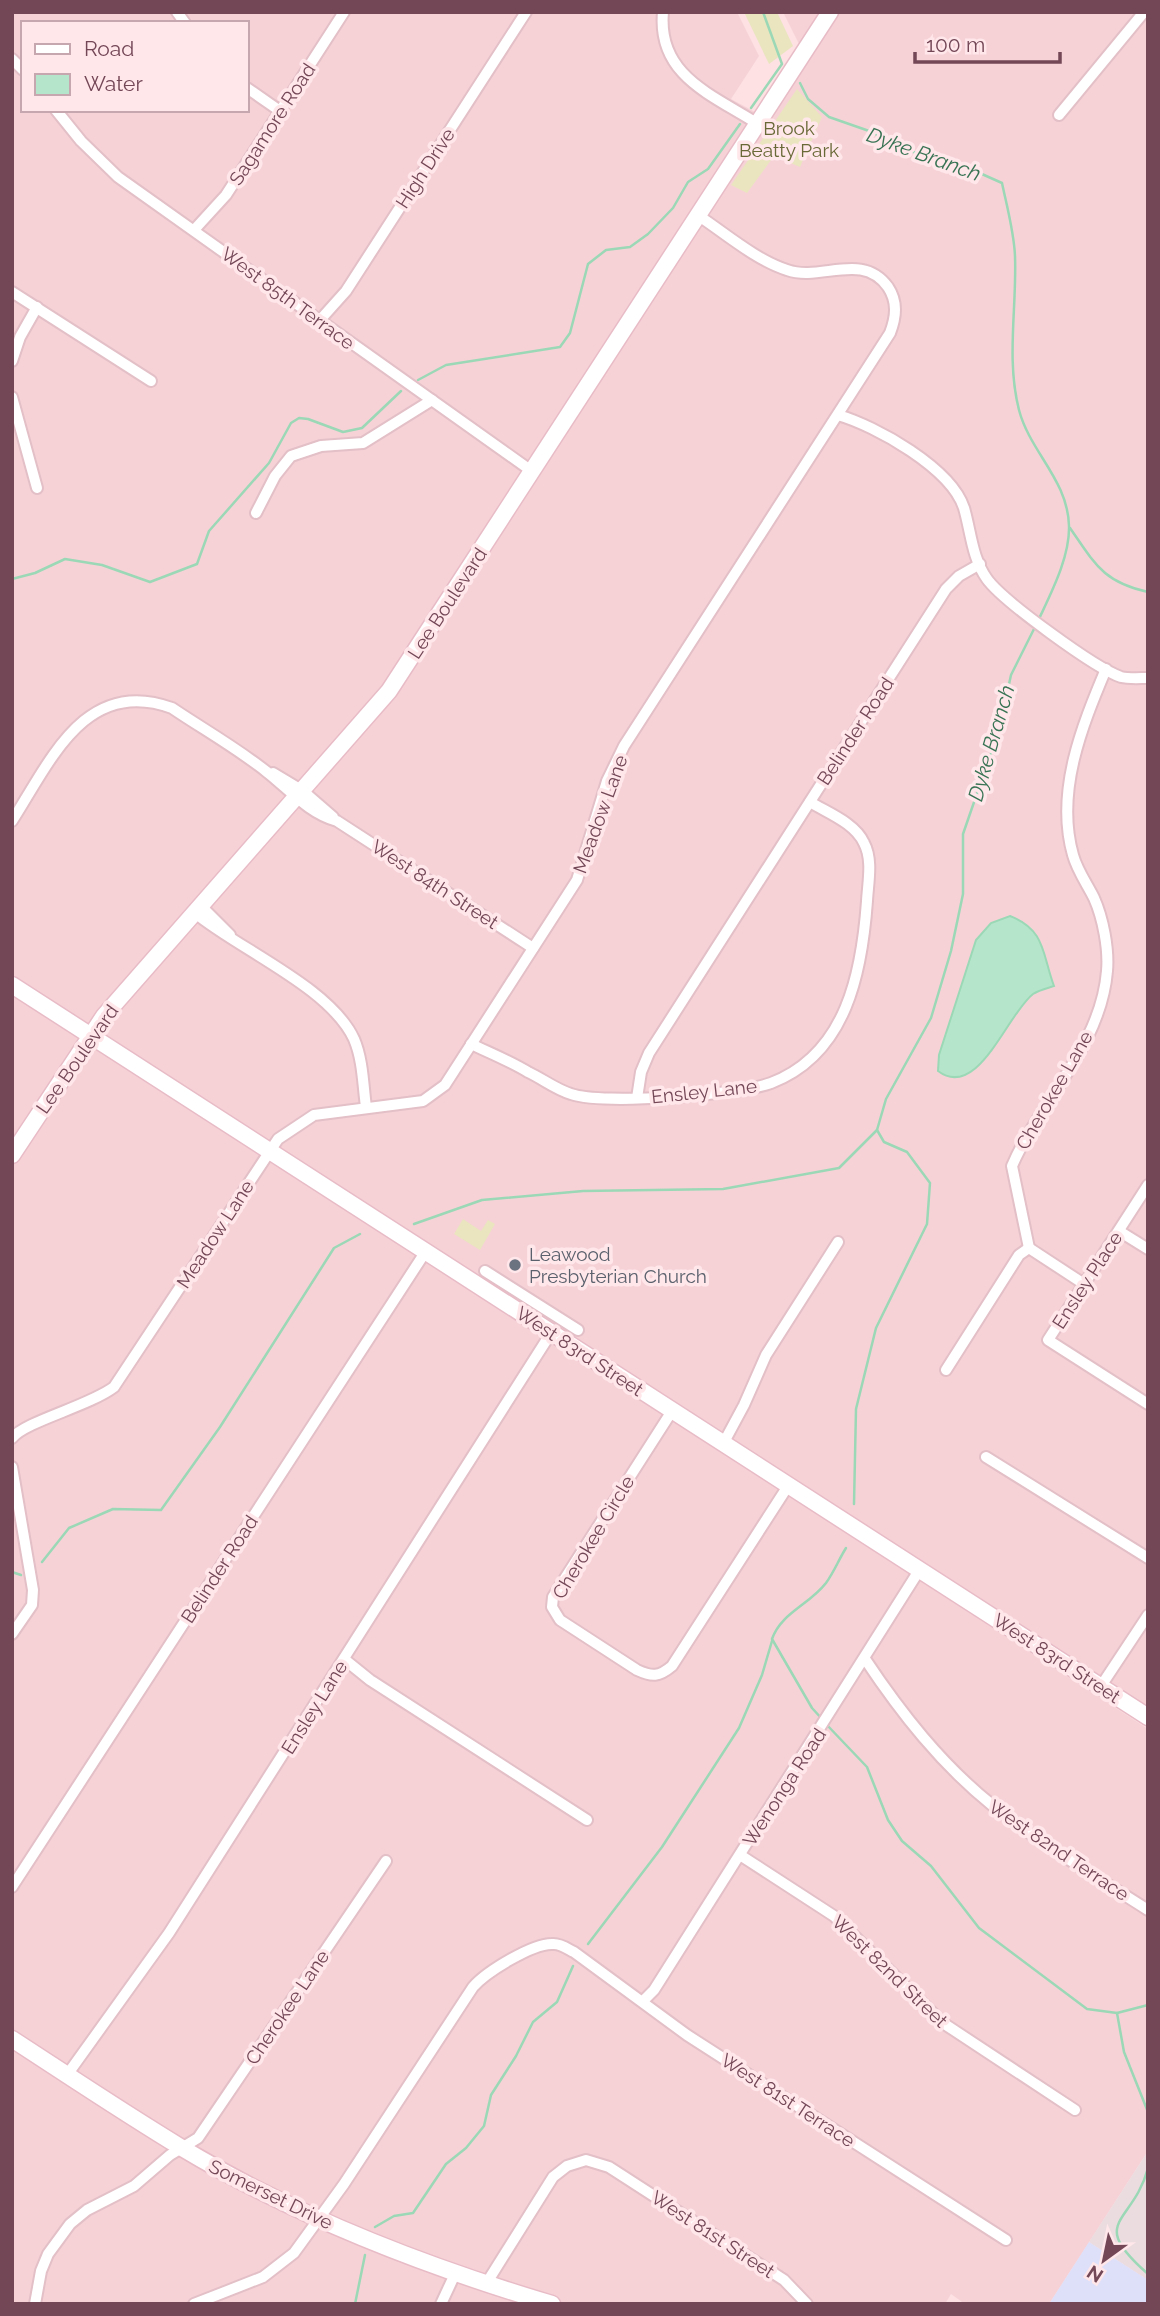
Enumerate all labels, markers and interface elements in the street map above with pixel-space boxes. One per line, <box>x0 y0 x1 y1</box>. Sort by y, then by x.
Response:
legend <box>21 21 248 112</box>
scale bar <box>915 21 1060 65</box>
text: 100 m <box>926 32 985 57</box>
text: Road <box>84 36 134 61</box>
street label: Sagamore Road <box>224 59 320 189</box>
text: Water <box>84 71 143 96</box>
park label: Brook Beatty Park <box>739 117 839 161</box>
water label: Dyke Branch <box>864 122 984 186</box>
street label: High Drive <box>391 124 459 212</box>
street label: West 85th Terrace <box>217 242 359 354</box>
street label: Lee Boulevard <box>403 543 491 663</box>
street label: Belinder Road <box>812 673 898 789</box>
water label: Dyke Branch <box>962 682 1020 804</box>
street label: Meadow Lane <box>568 752 632 876</box>
street label: West 84th Street <box>367 835 503 934</box>
street label: Lee Boulevard <box>31 1000 123 1118</box>
street label: Cherokee Lane <box>1011 1027 1097 1153</box>
street label: Ensley Lane <box>650 1075 758 1107</box>
street label: Meadow Lane <box>172 1176 258 1292</box>
street label: Ensley Place <box>1047 1227 1127 1333</box>
place label: Leawood Presbyterian Church <box>529 1243 707 1287</box>
marker: Leawood Presbyterian Church <box>507 1257 523 1273</box>
street label: West 83rd Street <box>512 1302 648 1401</box>
street label: Cherokee Circle <box>548 1471 638 1603</box>
street label: Belinder Road <box>176 1511 262 1627</box>
street label: West 83rd Street <box>989 1609 1125 1708</box>
street label: Ensley Lane <box>277 1656 351 1758</box>
street label: Wenonga Road <box>738 1724 830 1850</box>
street label: West 82nd Terrace <box>985 1795 1133 1905</box>
street label: West 82nd Street <box>828 1910 953 2032</box>
street label: Cherokee Lane <box>241 1946 333 2068</box>
street label: West 81st Terrace <box>717 2049 859 2151</box>
street label: Somerset Drive <box>206 2155 336 2233</box>
street label: West 81st Street <box>647 2186 779 2282</box>
north arrow <box>1069 2225 1139 2295</box>
text: N <box>1083 2261 1107 2287</box>

